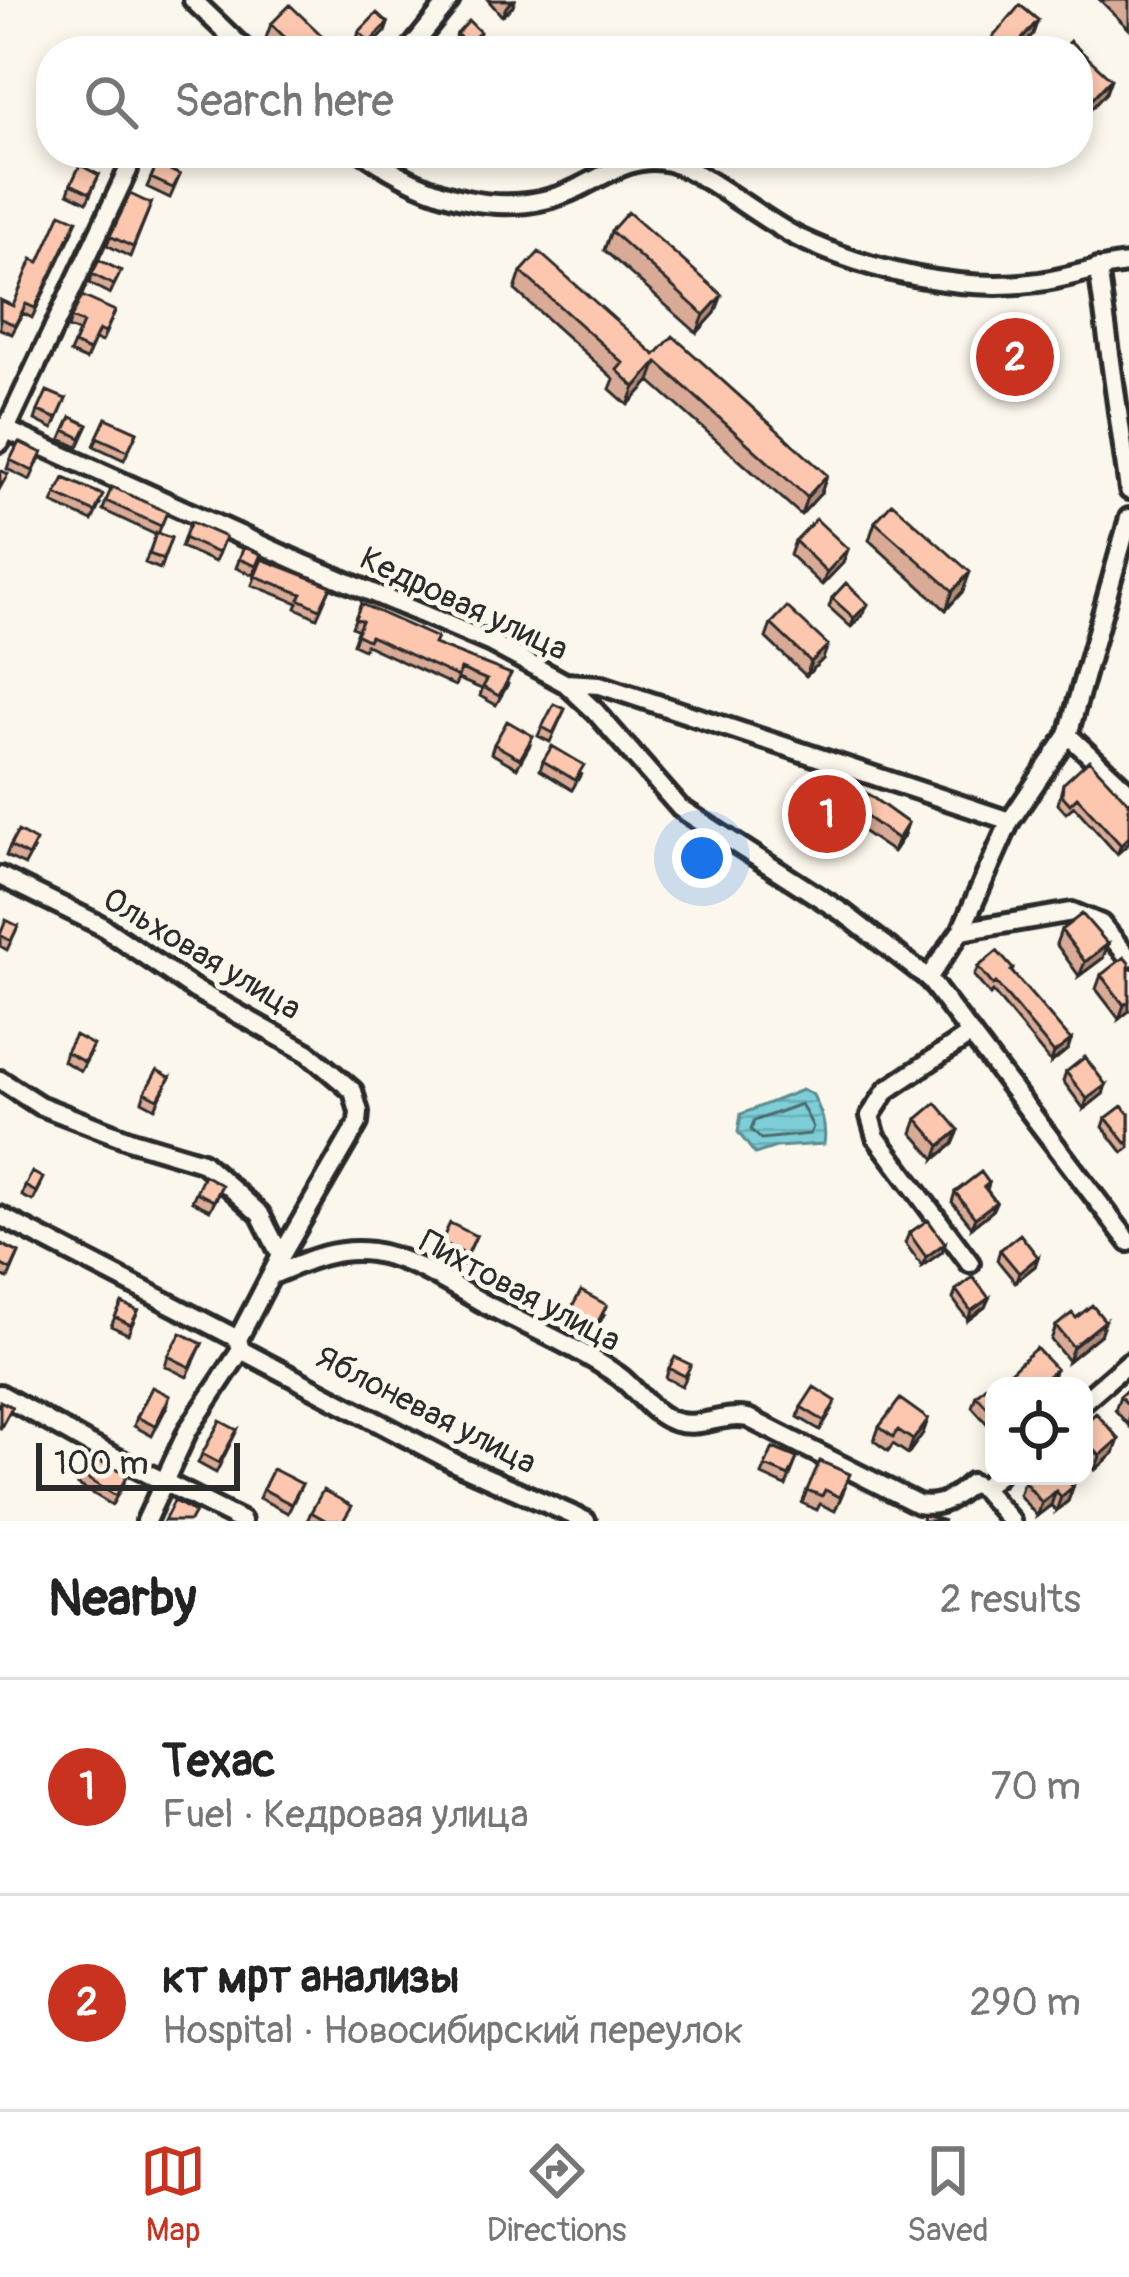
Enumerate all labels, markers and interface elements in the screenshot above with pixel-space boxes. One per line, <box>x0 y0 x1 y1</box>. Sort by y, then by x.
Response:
search box <box>36 36 1093 168</box>
icon: search <box>78 69 144 135</box>
text: Search here <box>174 74 394 130</box>
pin: 2 <box>976 312 1054 402</box>
street label: Кедровая улица <box>353 538 575 670</box>
pin: 1 <box>788 769 866 859</box>
your location <box>672 828 732 888</box>
street label: Ольховая улица <box>95 879 309 1029</box>
street label: Пихтовая улица <box>413 1221 627 1361</box>
street label: Яблоневая улица <box>309 1337 543 1483</box>
map controls <box>985 1377 1093 1485</box>
button: locate <box>985 1377 1093 1485</box>
scale bar <box>36 1437 240 1490</box>
text: 100 m <box>54 1443 148 1484</box>
text: Nearby <box>48 1567 196 1631</box>
text: 2 results <box>940 1575 1081 1624</box>
text: Техас <box>162 1734 275 1790</box>
text: 1 <box>79 1762 95 1811</box>
text: 70 m <box>991 1762 1081 1811</box>
text: Fuel · Кедровая улица <box>162 1790 529 1839</box>
text: кт мрт анализы <box>162 1950 459 2006</box>
text: 2 <box>76 1978 98 2027</box>
text: 290 m <box>969 1978 1081 2027</box>
text: Hospital · Новосибирский переулок <box>162 2006 744 2055</box>
tab: Map <box>140 2138 206 2251</box>
tab: Directions <box>487 2138 627 2251</box>
tab: Saved <box>907 2138 989 2251</box>

